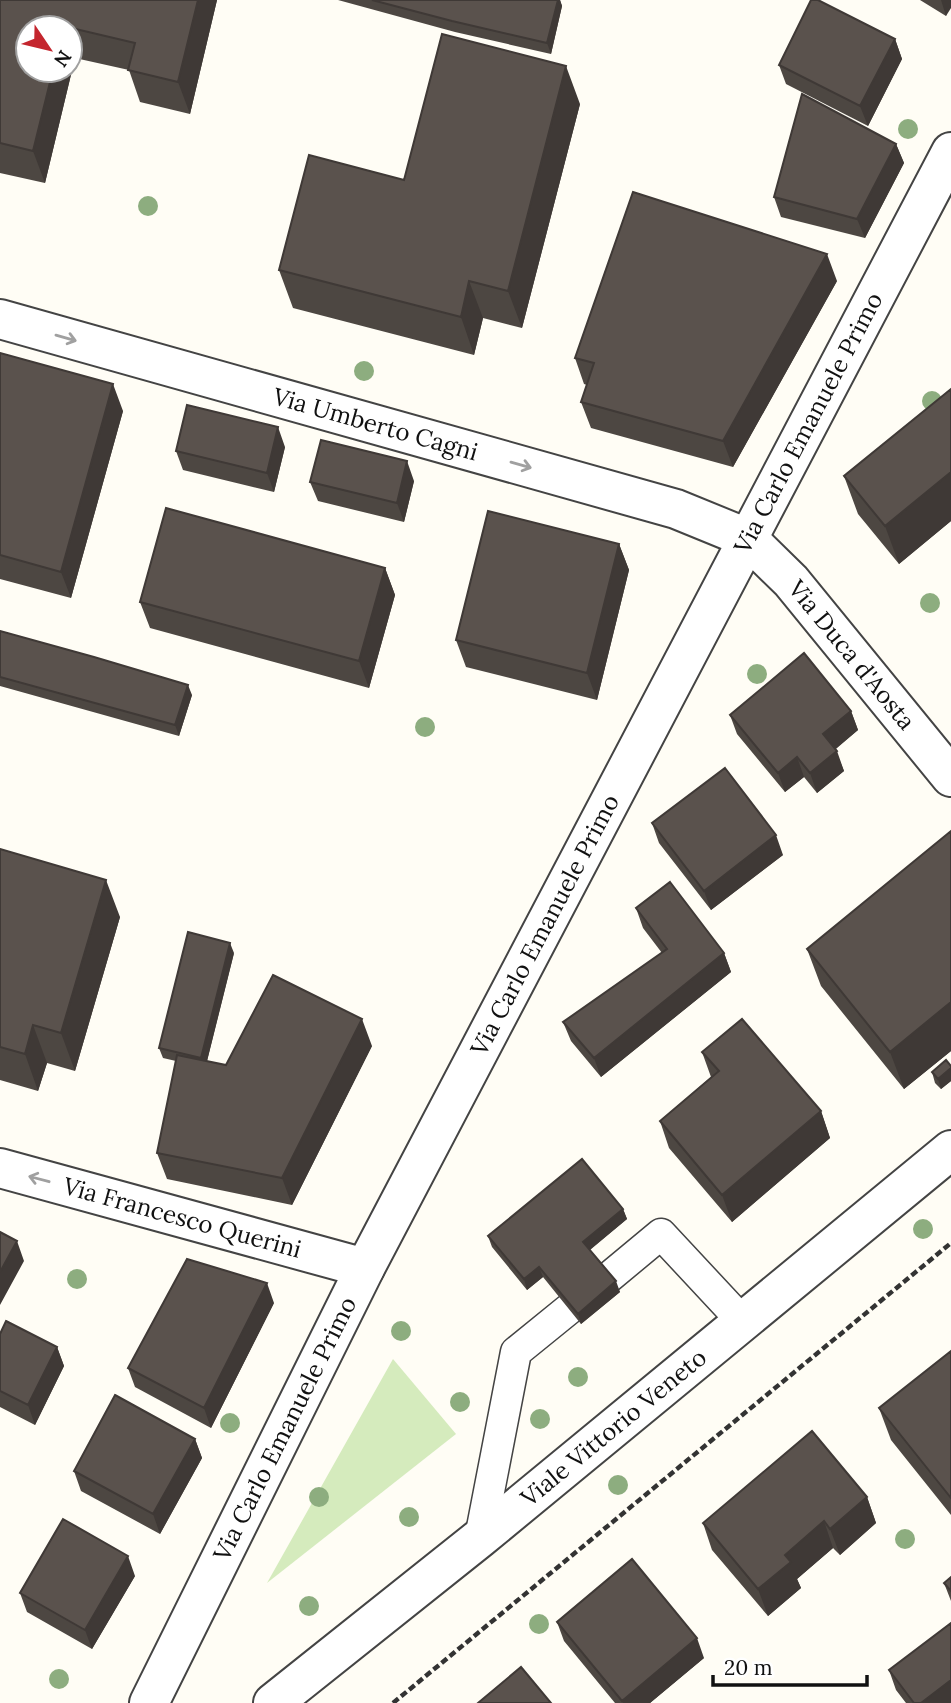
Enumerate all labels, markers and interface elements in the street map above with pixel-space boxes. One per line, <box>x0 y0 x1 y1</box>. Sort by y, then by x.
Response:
north arrow <box>14 14 84 84</box>
text: N <box>49 46 77 72</box>
street label: Via Carlo Emanuele Primo <box>726 287 890 560</box>
one-way arrow <box>55 332 77 345</box>
street label: Via Umberto Cagni <box>269 380 481 468</box>
one-way arrow <box>509 460 531 473</box>
street label: Via Duca d'Aosta <box>781 573 922 736</box>
street label: Via Carlo Emanuele Primo <box>463 789 626 1062</box>
street label: Via Francesco Querini <box>59 1170 305 1265</box>
one-way arrow <box>28 1172 51 1185</box>
street label: Via Carlo Emanuele Primo <box>206 1292 363 1567</box>
street label: Viale Vittorio Veneto <box>513 1342 713 1514</box>
scale bar <box>713 1644 867 1688</box>
text: 20 m <box>724 1654 773 1681</box>

